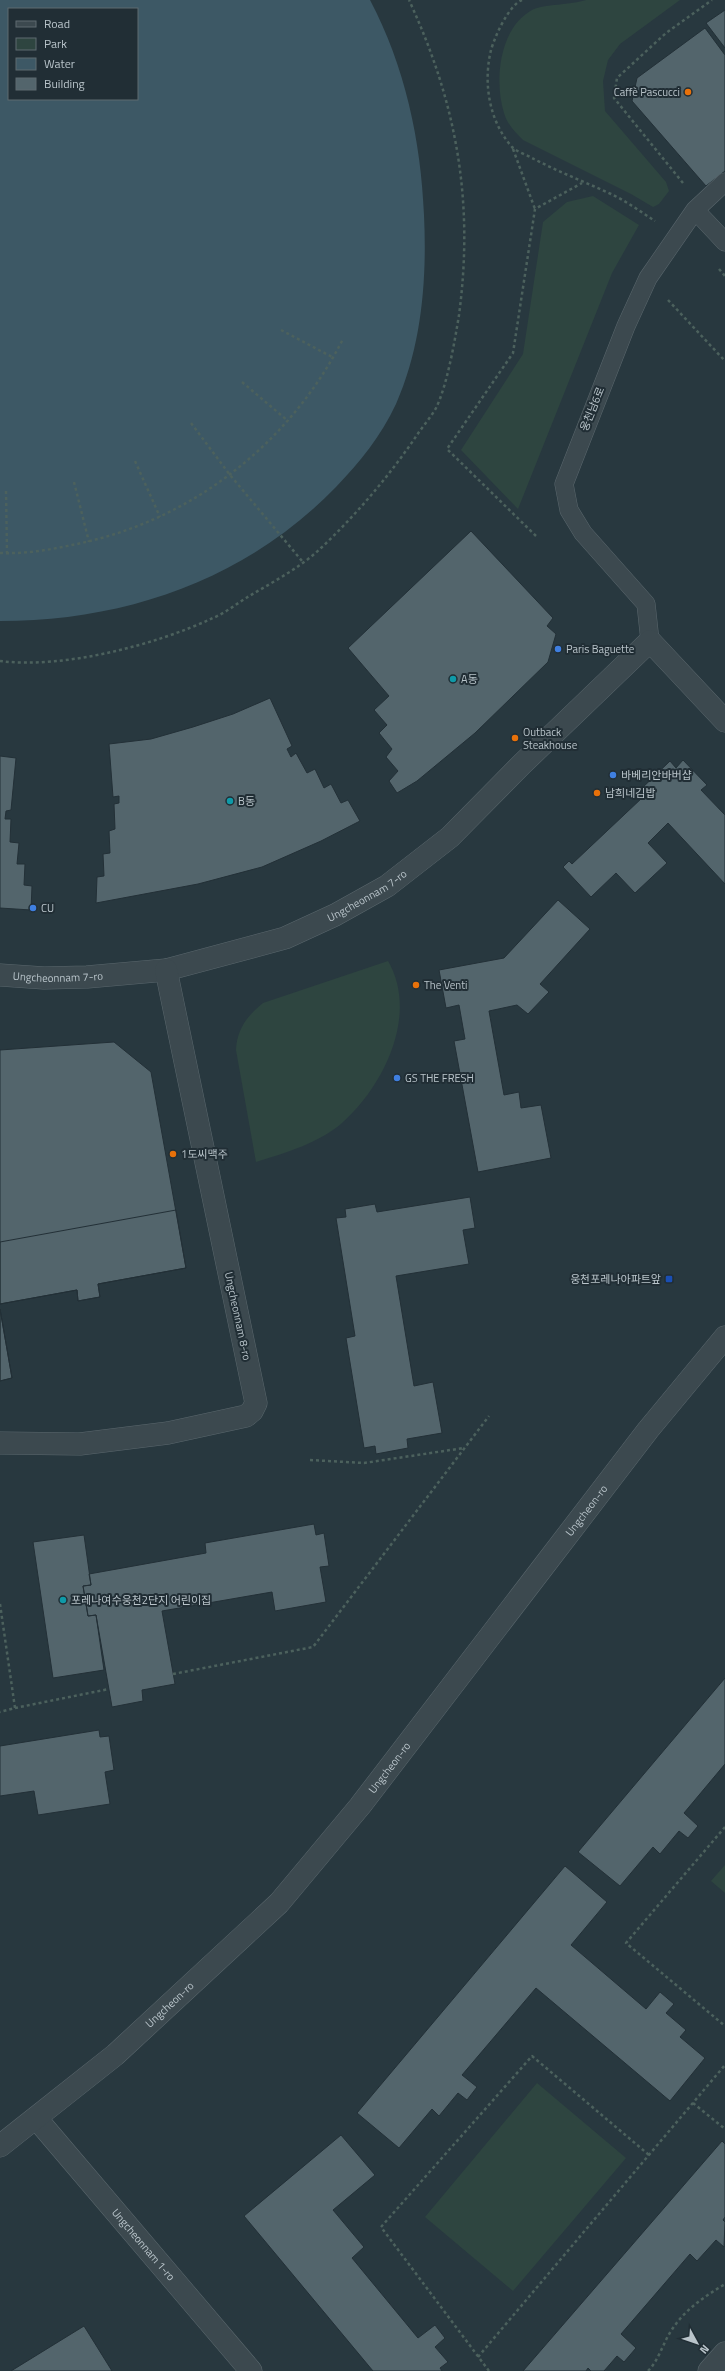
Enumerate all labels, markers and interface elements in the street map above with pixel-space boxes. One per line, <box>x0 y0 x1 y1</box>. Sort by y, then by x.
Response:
legend <box>8 8 138 100</box>
text: Road <box>44 14 70 33</box>
text: Park <box>44 34 67 53</box>
text: Water <box>44 54 75 73</box>
text: Building <box>44 74 85 93</box>
place label: Caffè Pascucci <box>614 84 680 100</box>
marker: Caffè Pascucci <box>683 87 693 97</box>
street label: 웅천남6로 <box>576 384 608 434</box>
place label: Paris Baguette <box>566 641 635 657</box>
marker: Paris Baguette <box>553 644 563 654</box>
place label: A동 <box>461 671 478 687</box>
marker: A동 <box>448 674 458 684</box>
place label: Outback Steakhouse <box>523 724 578 753</box>
marker: Outback Steakhouse <box>510 733 520 743</box>
place label: 바베리안바버샵 <box>621 767 692 783</box>
marker: 바베리안바버샵 <box>608 770 618 780</box>
place label: 남희네김밥 <box>605 785 656 801</box>
marker: 남희네김밥 <box>592 788 602 798</box>
place label: B동 <box>238 793 255 809</box>
marker: B동 <box>225 796 235 806</box>
street label: Ungcheonnam 7-ro <box>325 866 410 926</box>
place label: CU <box>41 900 54 916</box>
marker: CU <box>28 903 38 913</box>
street label: Ungcheonnam 7-ro <box>12 968 104 986</box>
place label: The Venti <box>424 977 467 993</box>
marker: The Venti <box>411 980 421 990</box>
place label: GS THE FRESH <box>405 1070 474 1086</box>
marker: GS THE FRESH <box>392 1073 402 1083</box>
place label: 1도씨맥주 <box>181 1146 228 1162</box>
marker: 1도씨맥주 <box>168 1149 178 1159</box>
street label: Ungcheonnam 8-ro <box>221 1270 255 1362</box>
place label: 웅천포레나아파트앞 <box>570 1271 661 1287</box>
marker: 웅천포레나아파트앞 <box>664 1274 674 1284</box>
street label: Ungcheon-ro <box>562 1481 611 1539</box>
place label: 포레나여수웅천2단지 어린이집 <box>71 1592 211 1608</box>
marker: 포레나여수웅천2단지 어린이집 <box>58 1595 68 1605</box>
street label: Ungcheon-ro <box>365 1738 414 1797</box>
street label: Ungcheon-ro <box>142 1978 197 2031</box>
street label: Ungcheonnam 1-ro <box>108 2205 179 2284</box>
north arrow <box>677 2323 717 2363</box>
text: N <box>696 2341 713 2357</box>

